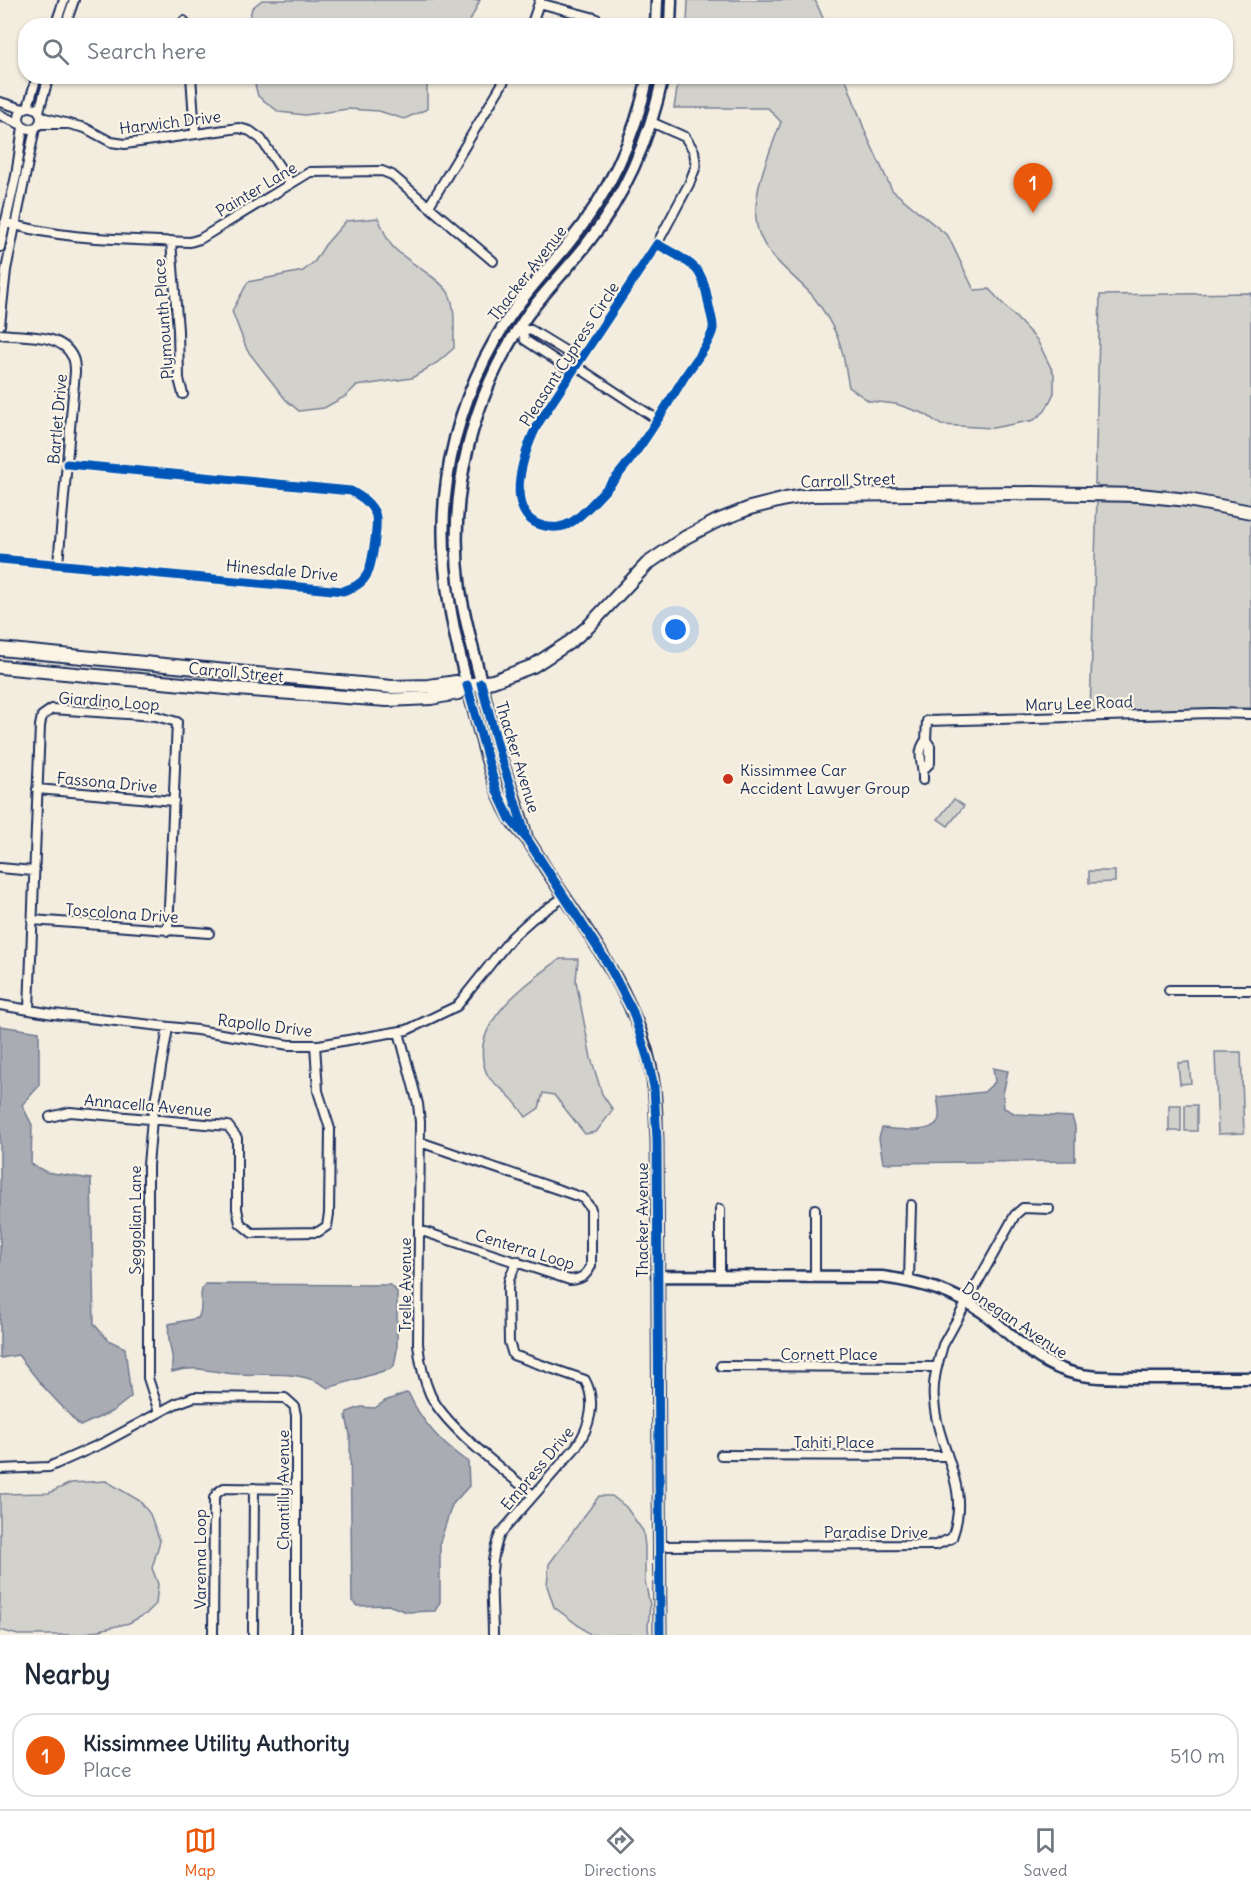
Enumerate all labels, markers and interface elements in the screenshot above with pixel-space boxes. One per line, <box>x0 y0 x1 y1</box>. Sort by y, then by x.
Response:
search box <box>18 18 1233 84</box>
icon: search <box>39 35 72 68</box>
text: Search here <box>87 37 206 65</box>
street label: Harwich Drive <box>118 106 222 138</box>
street label: Painter Lane <box>212 157 300 221</box>
pin: 1 <box>1014 164 1052 213</box>
street label: Thacker Avenue <box>484 221 570 325</box>
street label: Plymounth Place <box>149 258 177 380</box>
street label: Pleasant Cypress Circle <box>515 278 623 430</box>
street label: Bartlet Drive <box>43 373 71 465</box>
street label: Carroll Street <box>800 468 896 492</box>
street label: Hinesdale Drive <box>225 555 339 585</box>
your location <box>661 615 690 644</box>
street label: Carroll Street <box>188 658 285 686</box>
street label: Giardino Loop <box>58 687 160 715</box>
street label: Mary Lee Road <box>1025 691 1133 715</box>
street label: Thacker Avenue <box>492 699 544 815</box>
place label: Kissimmee Car Accident Lawyer Group <box>740 760 910 798</box>
street label: Fassona Drive <box>56 768 158 796</box>
marker: Kissimmee Car Accident Lawyer Group <box>721 772 735 786</box>
street label: Toscolona Drive <box>65 899 179 927</box>
street label: Rapollo Drive <box>217 1009 313 1041</box>
street label: Annacella Avenue <box>83 1089 213 1121</box>
street label: Thacker Avenue <box>632 1162 652 1278</box>
street label: Seggolian Lane <box>125 1165 145 1275</box>
street label: Centerra Loop <box>473 1224 577 1274</box>
street label: Trelle Avenue <box>395 1237 415 1333</box>
street label: Donegan Avenue <box>958 1277 1072 1363</box>
street label: Cornett Place <box>780 1344 878 1364</box>
street label: Empress Drive <box>496 1422 578 1514</box>
street label: Chantilly Avenue <box>273 1430 293 1550</box>
street label: Tahiti Place <box>794 1432 874 1452</box>
street label: Varenna Loop <box>190 1509 210 1609</box>
street label: Paradise Drive <box>824 1522 928 1542</box>
text: Nearby <box>24 1658 110 1691</box>
text: Kissimmee Utility Authority <box>83 1729 350 1757</box>
text: 1 <box>42 1743 49 1768</box>
text: 510 m <box>1170 1743 1225 1768</box>
text: Place <box>83 1757 131 1782</box>
tab: Map <box>184 1824 217 1880</box>
tab: Directions <box>584 1824 656 1880</box>
tab: Saved <box>1024 1824 1067 1880</box>

